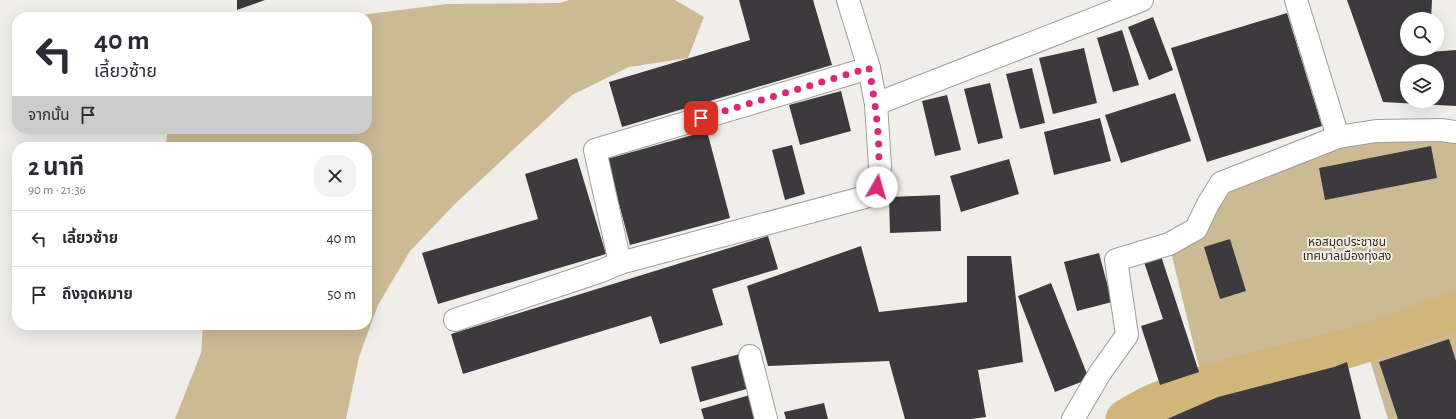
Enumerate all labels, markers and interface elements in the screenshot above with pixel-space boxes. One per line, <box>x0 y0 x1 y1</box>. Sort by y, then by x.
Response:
map controls <box>1400 12 1444 108</box>
button: search <box>1400 12 1444 56</box>
text: 40 m <box>94 27 150 55</box>
icon: left <box>28 28 80 80</box>
text: เลี้ยวซ้าย <box>94 63 157 81</box>
button: layers <box>1400 64 1444 108</box>
pin <box>684 101 718 135</box>
icon: arrive <box>77 104 99 126</box>
icon: arrive <box>690 107 712 129</box>
text: จากนั้น <box>28 108 69 123</box>
button: close <box>314 155 356 197</box>
text: 2 นาที <box>28 156 84 180</box>
position arrow <box>856 166 898 208</box>
text: 90 m · 21:36 <box>28 184 86 197</box>
icon: left <box>28 228 50 250</box>
text: เลี้ยวซ้าย <box>62 231 118 246</box>
text: 40 m <box>326 231 356 246</box>
park label: หอสมุดประชาชน เทศบาลเมืองทุ่งสง <box>1303 236 1391 263</box>
icon: arrive <box>28 284 50 306</box>
text: ถึงจุดหมาย <box>62 287 133 302</box>
text: 50 m <box>327 287 356 302</box>

